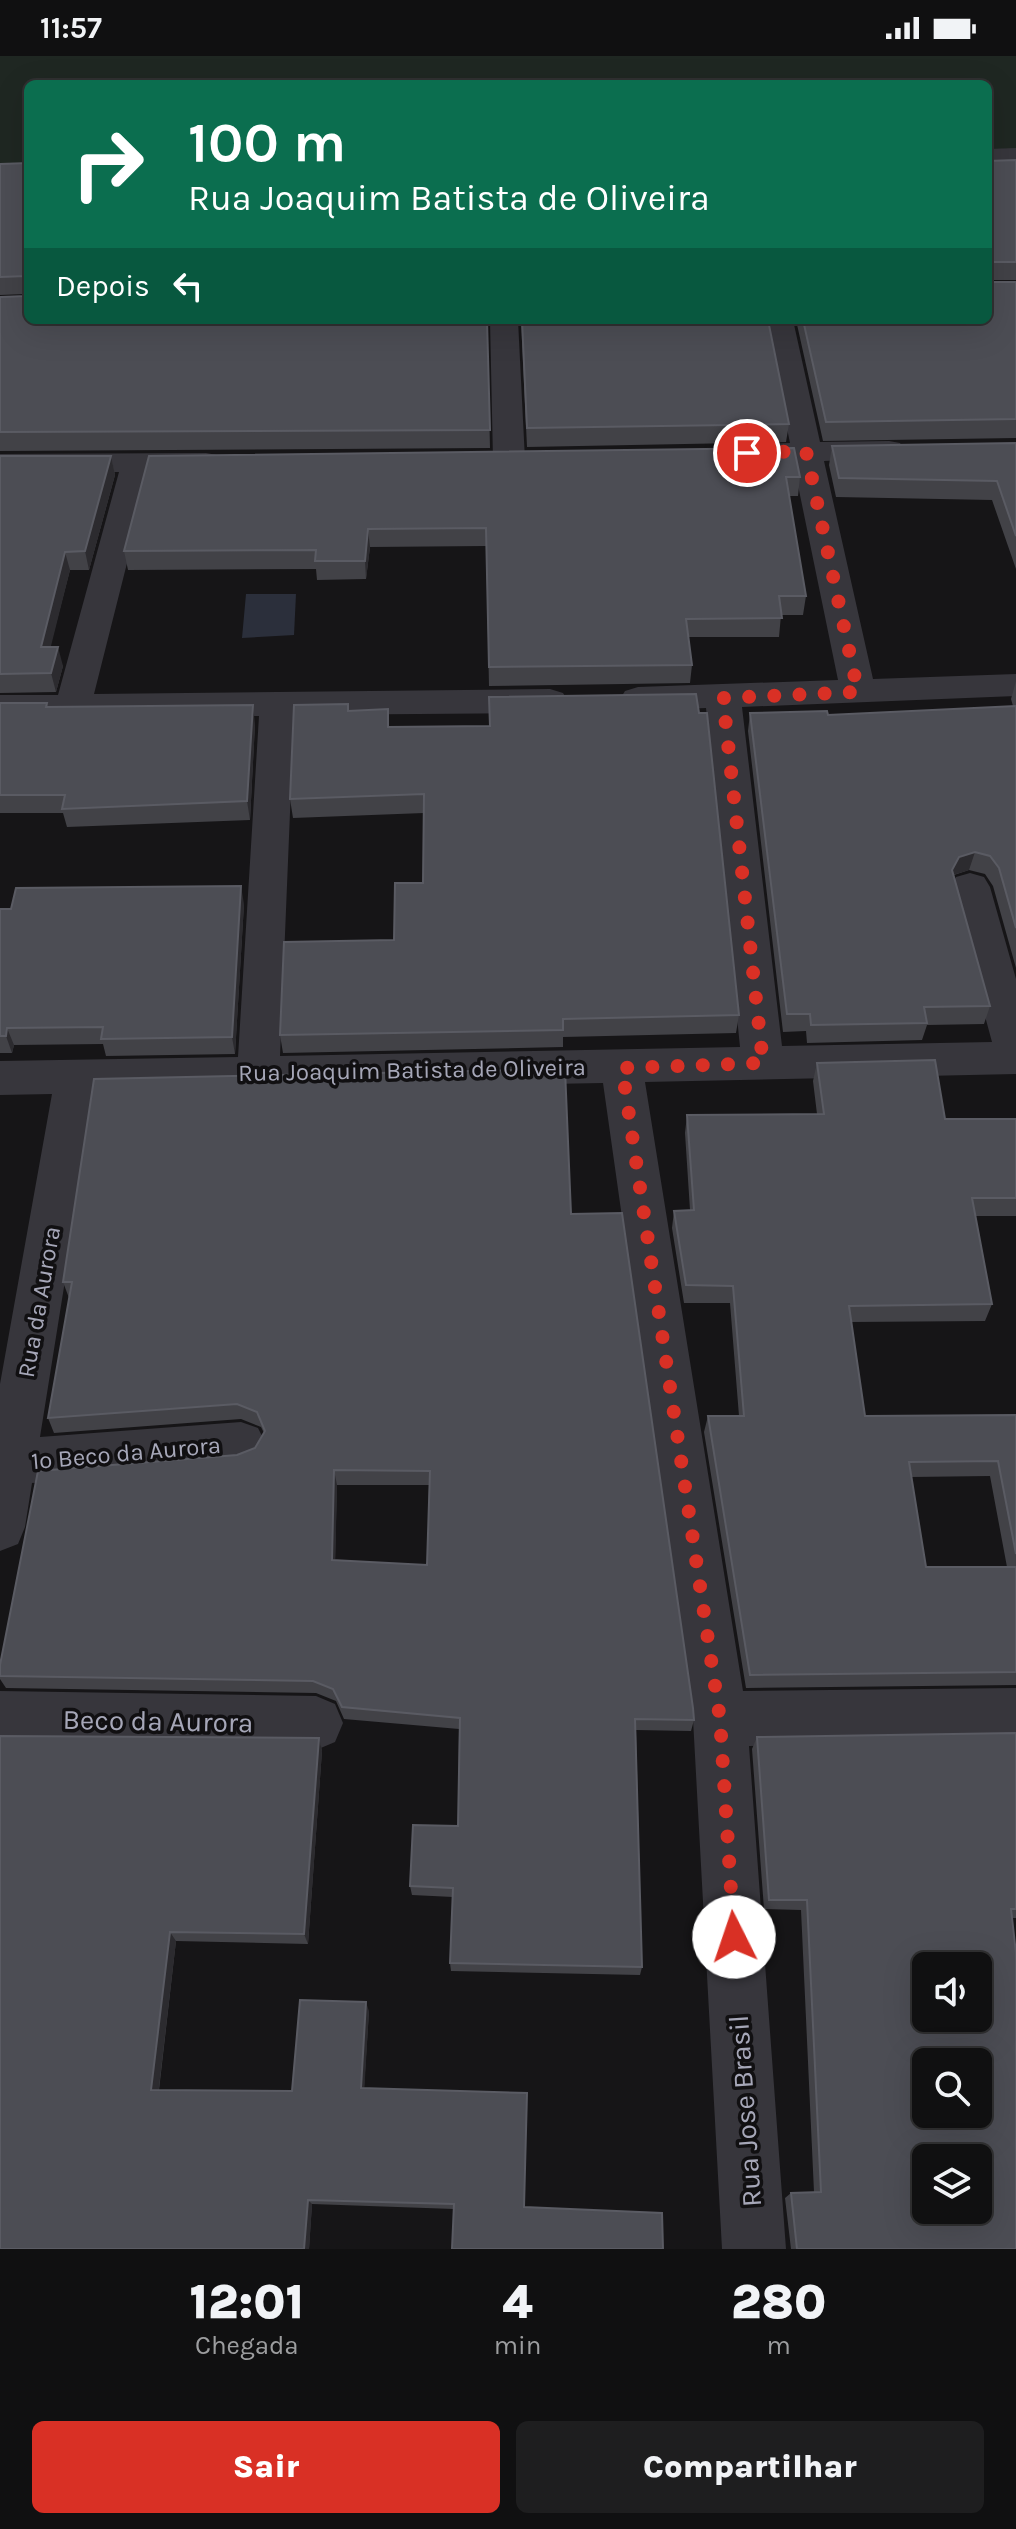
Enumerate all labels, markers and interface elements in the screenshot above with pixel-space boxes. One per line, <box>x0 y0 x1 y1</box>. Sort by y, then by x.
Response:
text: 11:57 <box>40 10 102 46</box>
text: 100 m <box>188 110 346 175</box>
icon: right <box>56 112 160 216</box>
text: Rua Joaquim Batista de Oliveira <box>188 177 710 219</box>
icon: left <box>166 264 210 308</box>
text: Depois <box>56 268 150 304</box>
pin <box>713 419 781 487</box>
icon: arrive <box>725 431 769 475</box>
street label: Rua Joaquim Batista de Oliveira <box>238 1053 586 1087</box>
street label: Rua da Aurora <box>12 1224 66 1380</box>
street label: 1º Beco da Aurora <box>30 1431 222 1475</box>
street label: Beco da Aurora <box>62 1703 254 1739</box>
position arrow <box>692 1895 776 1979</box>
map controls <box>912 1952 992 2224</box>
button: sound <box>912 1952 992 2032</box>
street label: Rua Jose Brasil <box>722 2014 768 2208</box>
button: search <box>912 2048 992 2128</box>
button: layers <box>912 2144 992 2224</box>
text: 12:01 <box>190 2274 304 2330</box>
text: 4 <box>502 2274 533 2330</box>
text: 280 <box>731 2274 826 2330</box>
text: Chegada <box>195 2330 299 2361</box>
text: min <box>494 2330 541 2361</box>
text: m <box>767 2330 791 2361</box>
button: Sair <box>32 2421 500 2513</box>
button: Compartilhar <box>516 2421 984 2513</box>

